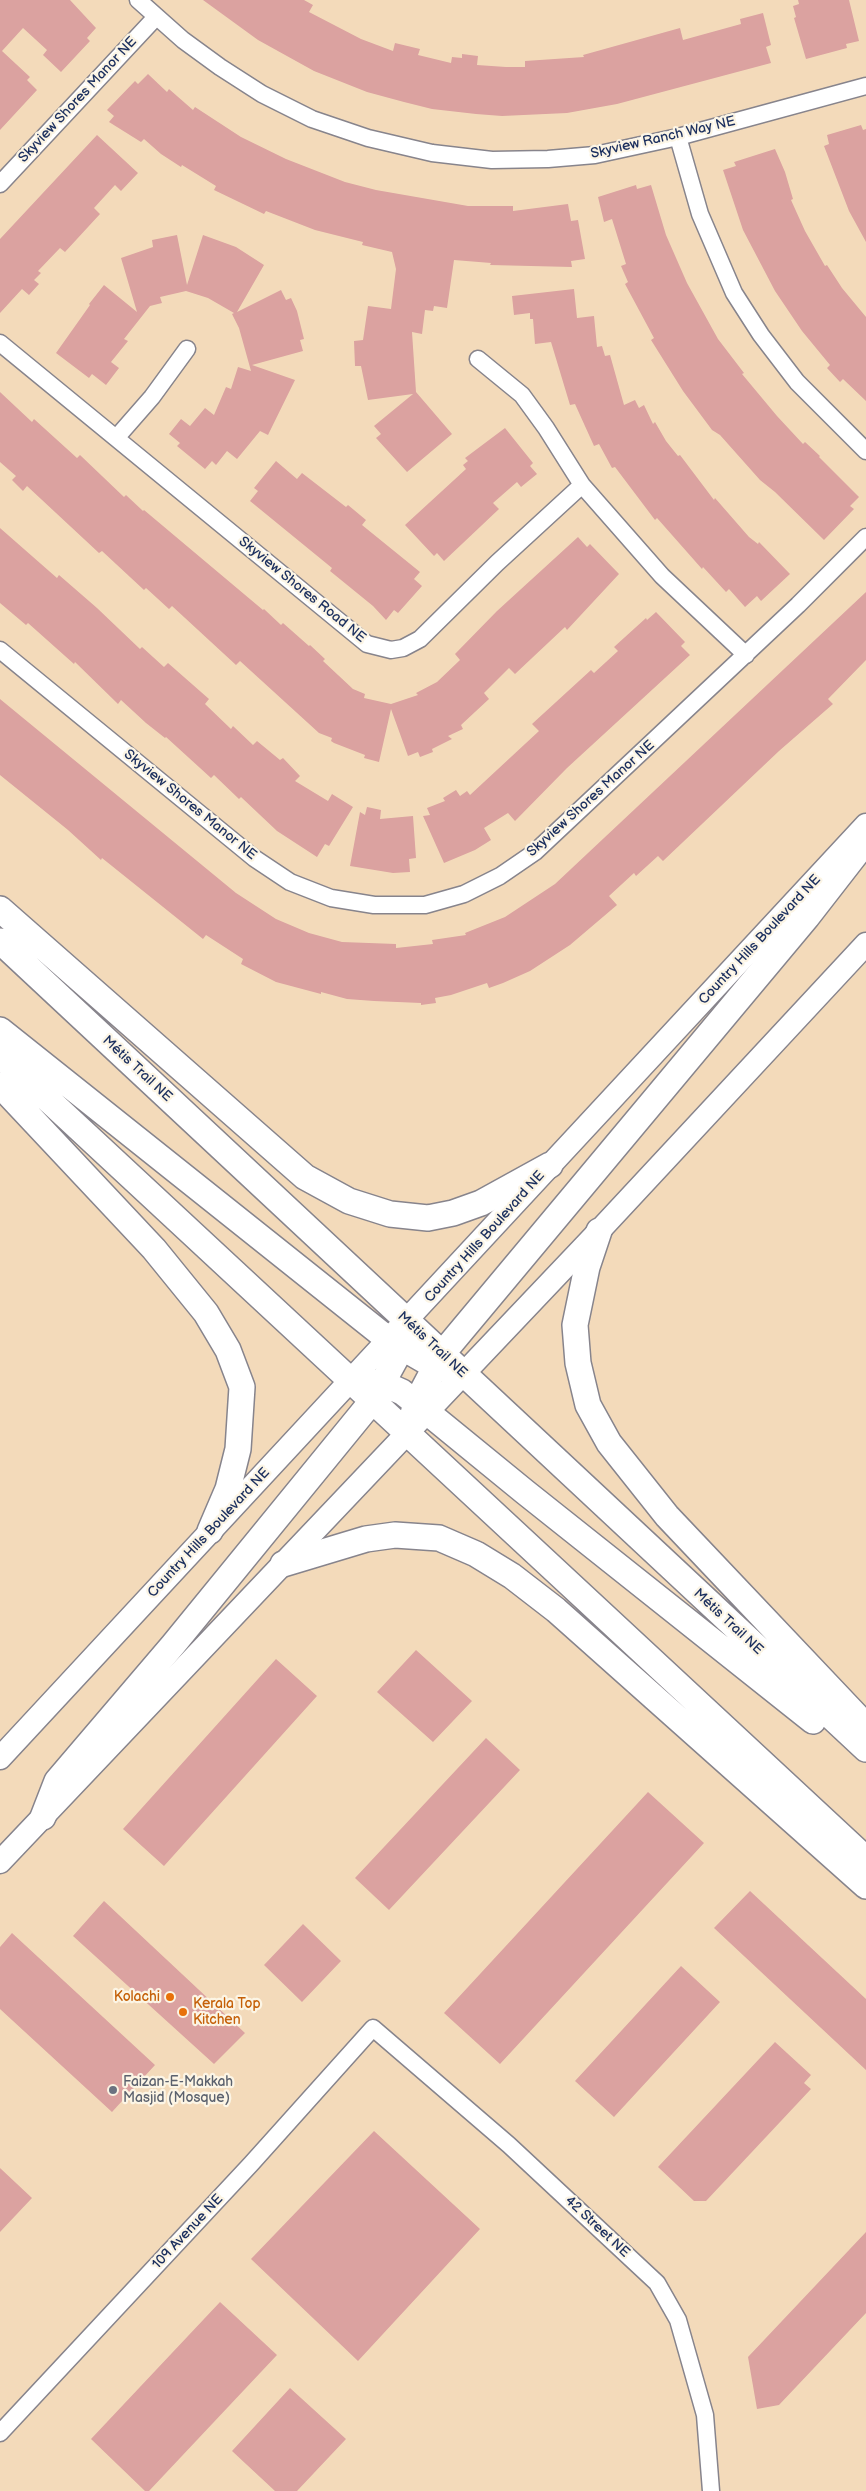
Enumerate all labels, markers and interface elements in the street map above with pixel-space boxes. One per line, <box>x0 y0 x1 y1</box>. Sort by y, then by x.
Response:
street label: Skyview Shores Manor NE <box>15 34 141 166</box>
street label: Skyview Ranch Way NE <box>589 113 737 163</box>
street label: Skyview Shores Road NE <box>235 533 369 647</box>
street label: Skyview Shores Manor NE <box>524 737 658 861</box>
street label: Skyview Shores Manor NE <box>120 746 260 864</box>
street label: Country Hills Boulevard NE <box>695 872 825 1008</box>
street label: Métis Trail NE <box>99 1032 175 1106</box>
street label: Country Hills Boulevard NE <box>421 1168 549 1306</box>
street label: Métis Trail NE <box>394 1308 470 1382</box>
street label: Country Hills Boulevard NE <box>144 1465 274 1601</box>
street label: Métis Trail NE <box>690 1585 766 1659</box>
place label: Kolachi <box>114 1989 160 2005</box>
marker: Kolachi <box>164 1991 176 2003</box>
place label: Kerala Top Kitchen <box>193 1996 261 2028</box>
marker: Kerala Top Kitchen <box>177 2006 189 2018</box>
place label: Faizan-E-Makkah Masjid (Mosque) <box>123 2074 233 2106</box>
marker: Faizan-E-Makkah Masjid (Mosque) <box>107 2084 119 2096</box>
street label: 109 Avenue NE <box>149 2191 227 2273</box>
street label: 42 Street NE <box>561 2193 633 2261</box>

